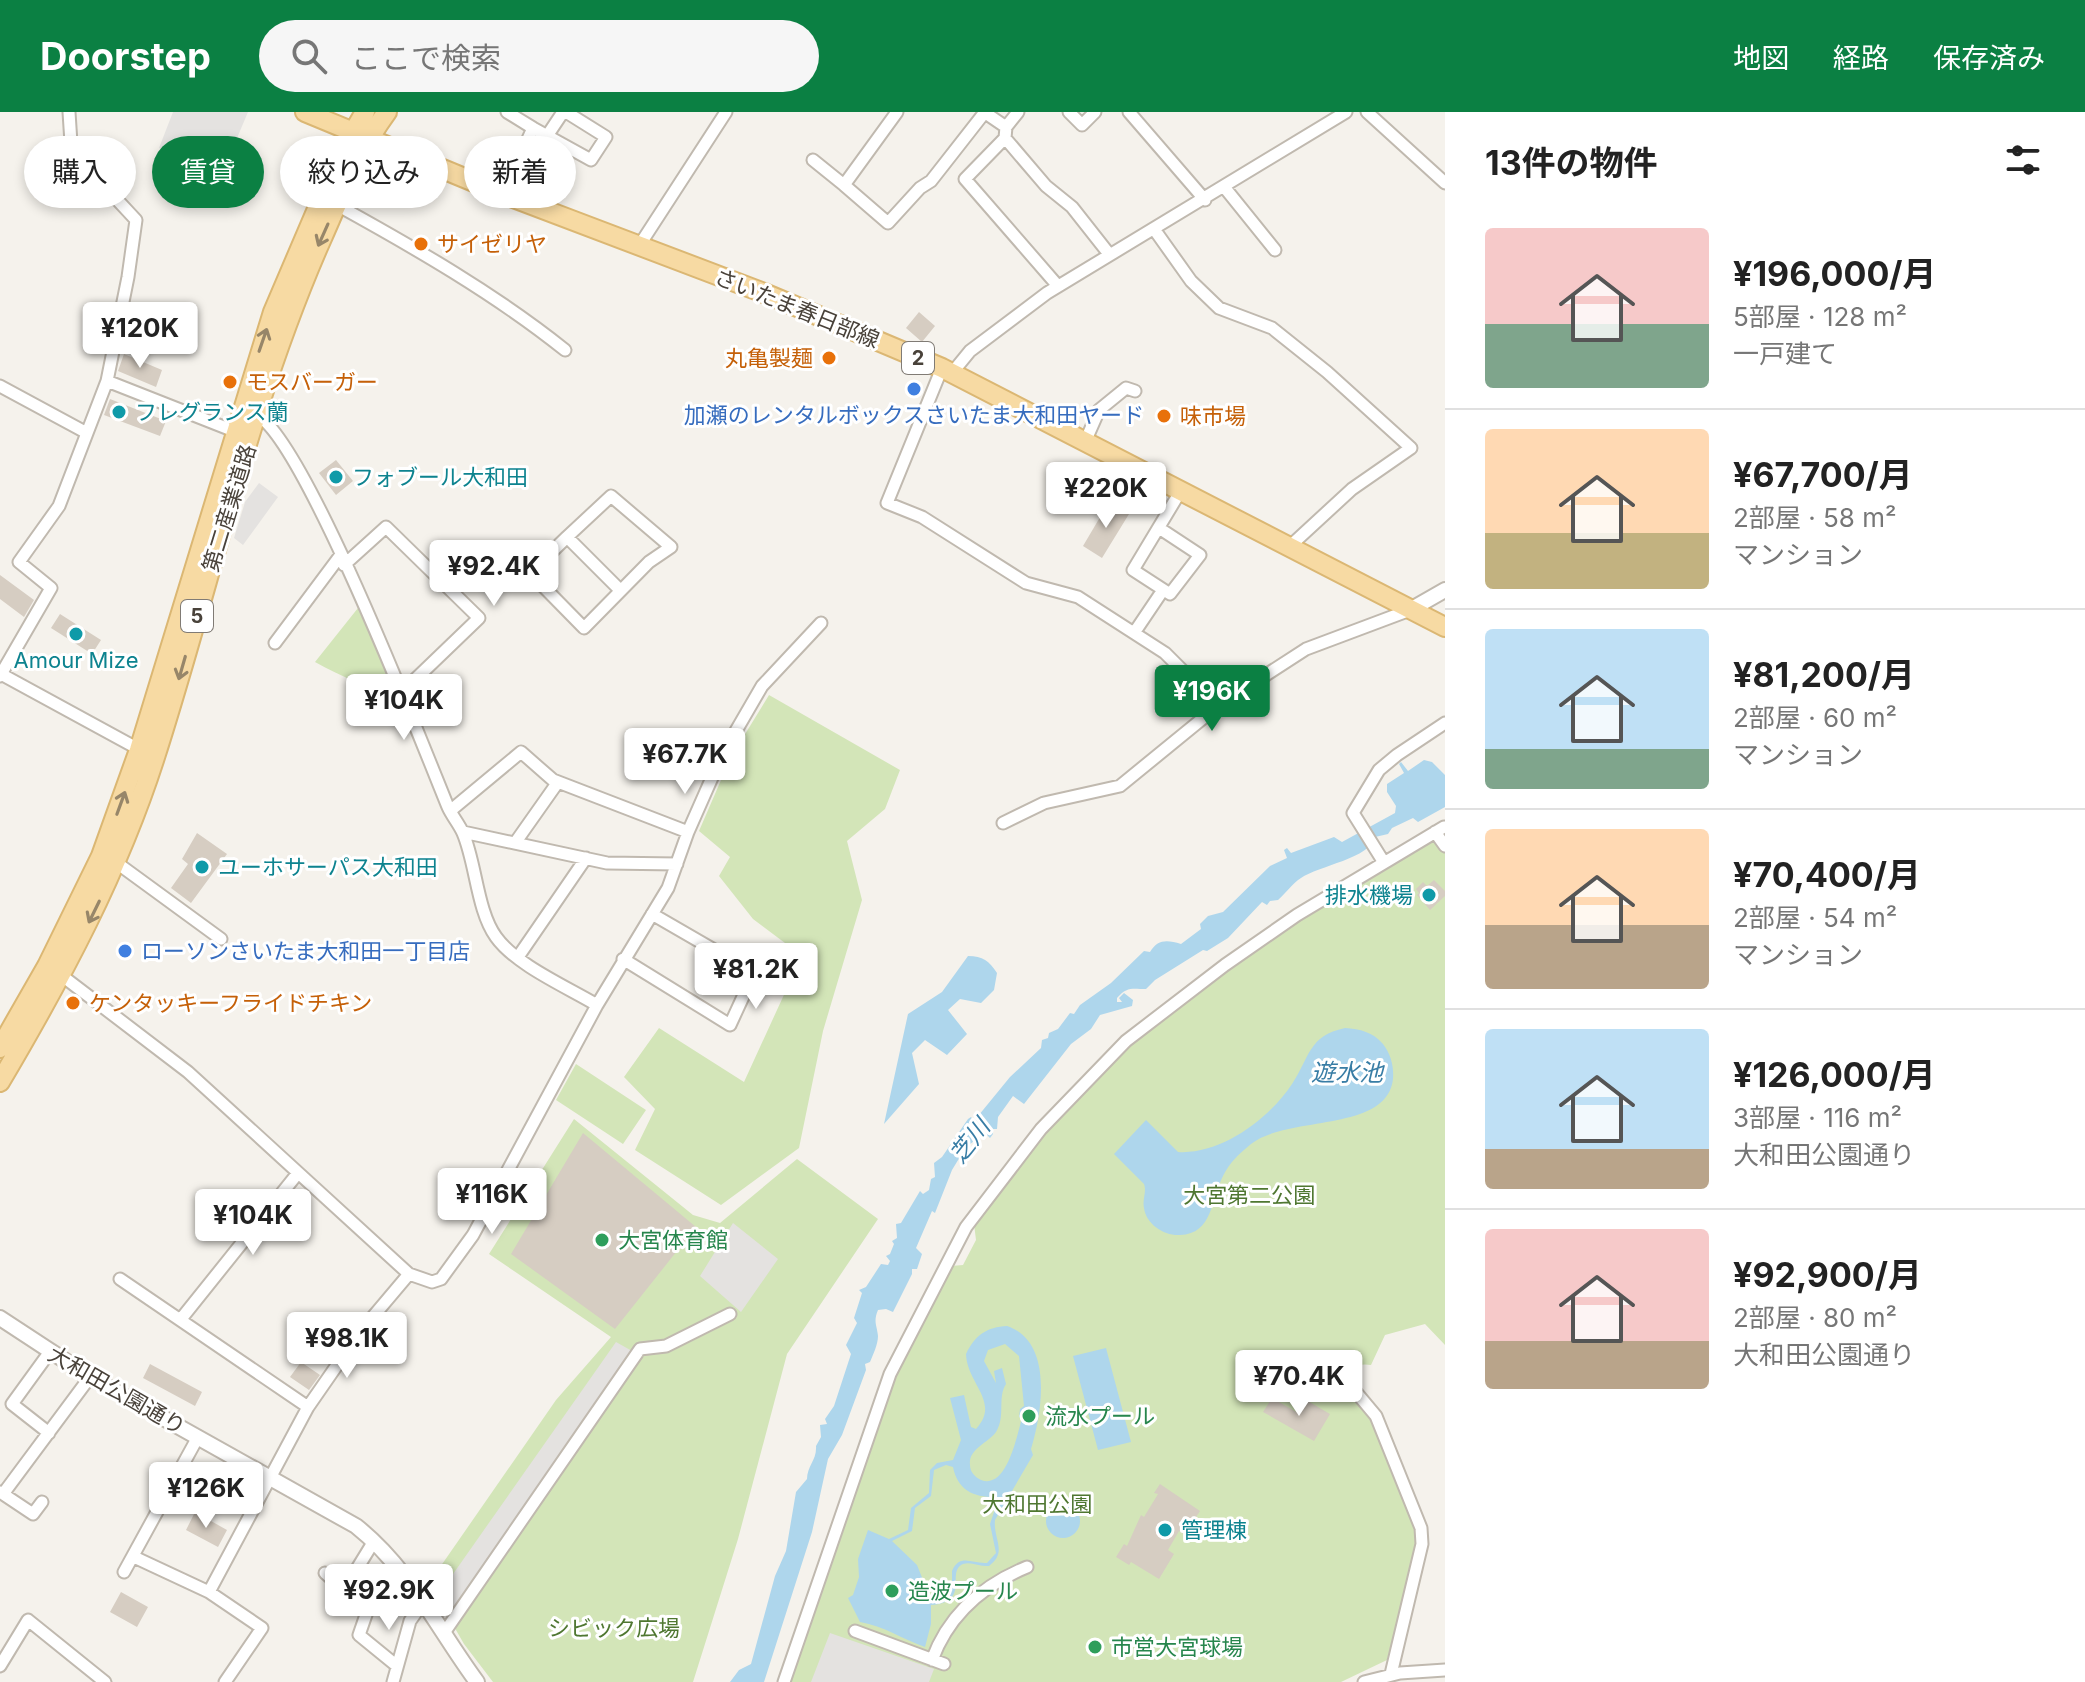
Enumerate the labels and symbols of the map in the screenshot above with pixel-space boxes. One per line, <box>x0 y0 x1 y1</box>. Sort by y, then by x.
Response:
one-way arrow <box>315 222 330 247</box>
place label: サイゼリヤ <box>437 231 547 257</box>
marker: サイゼリヤ <box>412 235 430 253</box>
street label: さいたま春日部線 <box>711 263 883 353</box>
pin: ¥120K <box>84 302 196 370</box>
one-way arrow <box>256 328 271 353</box>
road number: 2 <box>902 342 934 374</box>
place label: 丸亀製麺 <box>725 345 813 371</box>
marker: 丸亀製麺 <box>820 349 838 367</box>
place label: モスバーガー <box>246 369 378 395</box>
marker: モスバーガー <box>221 373 239 391</box>
marker: 加瀬のレンタルボックスさいたま大和田ヤード <box>905 380 923 398</box>
place label: フレグランス蘭 <box>135 399 289 425</box>
place label: 加瀬のレンタルボックスさいたま大和田ヤード <box>684 402 1144 428</box>
marker: フレグランス蘭 <box>110 403 128 421</box>
place label: 味市場 <box>1180 403 1246 429</box>
marker: 味市場 <box>1155 407 1173 425</box>
street label: 第二産業道路 <box>197 441 261 575</box>
pin: ¥220K <box>1050 462 1162 530</box>
place label: フォブール大和田 <box>352 464 528 490</box>
marker: フォブール大和田 <box>327 468 345 486</box>
pin: ¥92.4K <box>429 540 559 608</box>
road number: 5 <box>181 600 213 632</box>
marker: Amour Mize <box>67 625 85 643</box>
place label: Amour Mize <box>14 647 138 673</box>
one-way arrow <box>174 655 189 681</box>
pin: ¥196K <box>1156 665 1268 733</box>
pin: ¥104K <box>348 674 460 742</box>
pin: ¥67.7K <box>620 728 750 796</box>
one-way arrow <box>115 791 129 816</box>
place label: ユーホサーパス大和田 <box>218 854 438 880</box>
marker: ユーホサーパス大和田 <box>193 858 211 876</box>
place label: 排水機場 <box>1325 882 1413 908</box>
marker: 排水機場 <box>1420 886 1438 904</box>
one-way arrow <box>86 900 101 924</box>
place label: ローソンさいたま大和田一丁目店 <box>141 938 470 964</box>
marker: ローソンさいたま大和田一丁目店 <box>116 942 134 960</box>
pin: ¥81.2K <box>691 943 821 1011</box>
place label: ケンタッキーフライドチキン <box>89 990 372 1016</box>
marker: ケンタッキーフライドチキン <box>64 994 82 1012</box>
water label: 遊水池 <box>1311 1058 1385 1087</box>
water label: 芝川 <box>943 1110 998 1169</box>
pin: ¥116K <box>436 1168 548 1236</box>
park label: 大宮第二公園 <box>1183 1182 1315 1208</box>
pin: ¥104K <box>197 1189 309 1257</box>
place label: 大宮体育館 <box>618 1227 728 1253</box>
marker: 大宮体育館 <box>593 1231 611 1249</box>
pin: ¥98.1K <box>282 1312 412 1380</box>
street label: 大和田公園通り <box>44 1340 190 1440</box>
pin: ¥70.4K <box>1234 1350 1364 1418</box>
place label: 流水プール <box>1045 1403 1155 1429</box>
marker: 流水プール <box>1020 1407 1038 1425</box>
pin: ¥126K <box>150 1462 262 1530</box>
park label: 大和田公園 <box>982 1491 1092 1517</box>
place label: 管理棟 <box>1181 1517 1247 1543</box>
marker: 管理棟 <box>1156 1521 1174 1539</box>
pin: ¥92.9K <box>324 1564 454 1632</box>
place label: 造波プール <box>908 1578 1018 1604</box>
marker: 造波プール <box>883 1582 901 1600</box>
park label: シビック広場 <box>548 1615 680 1641</box>
place label: 市営大宮球場 <box>1111 1634 1243 1660</box>
marker: 市営大宮球場 <box>1086 1638 1104 1656</box>

